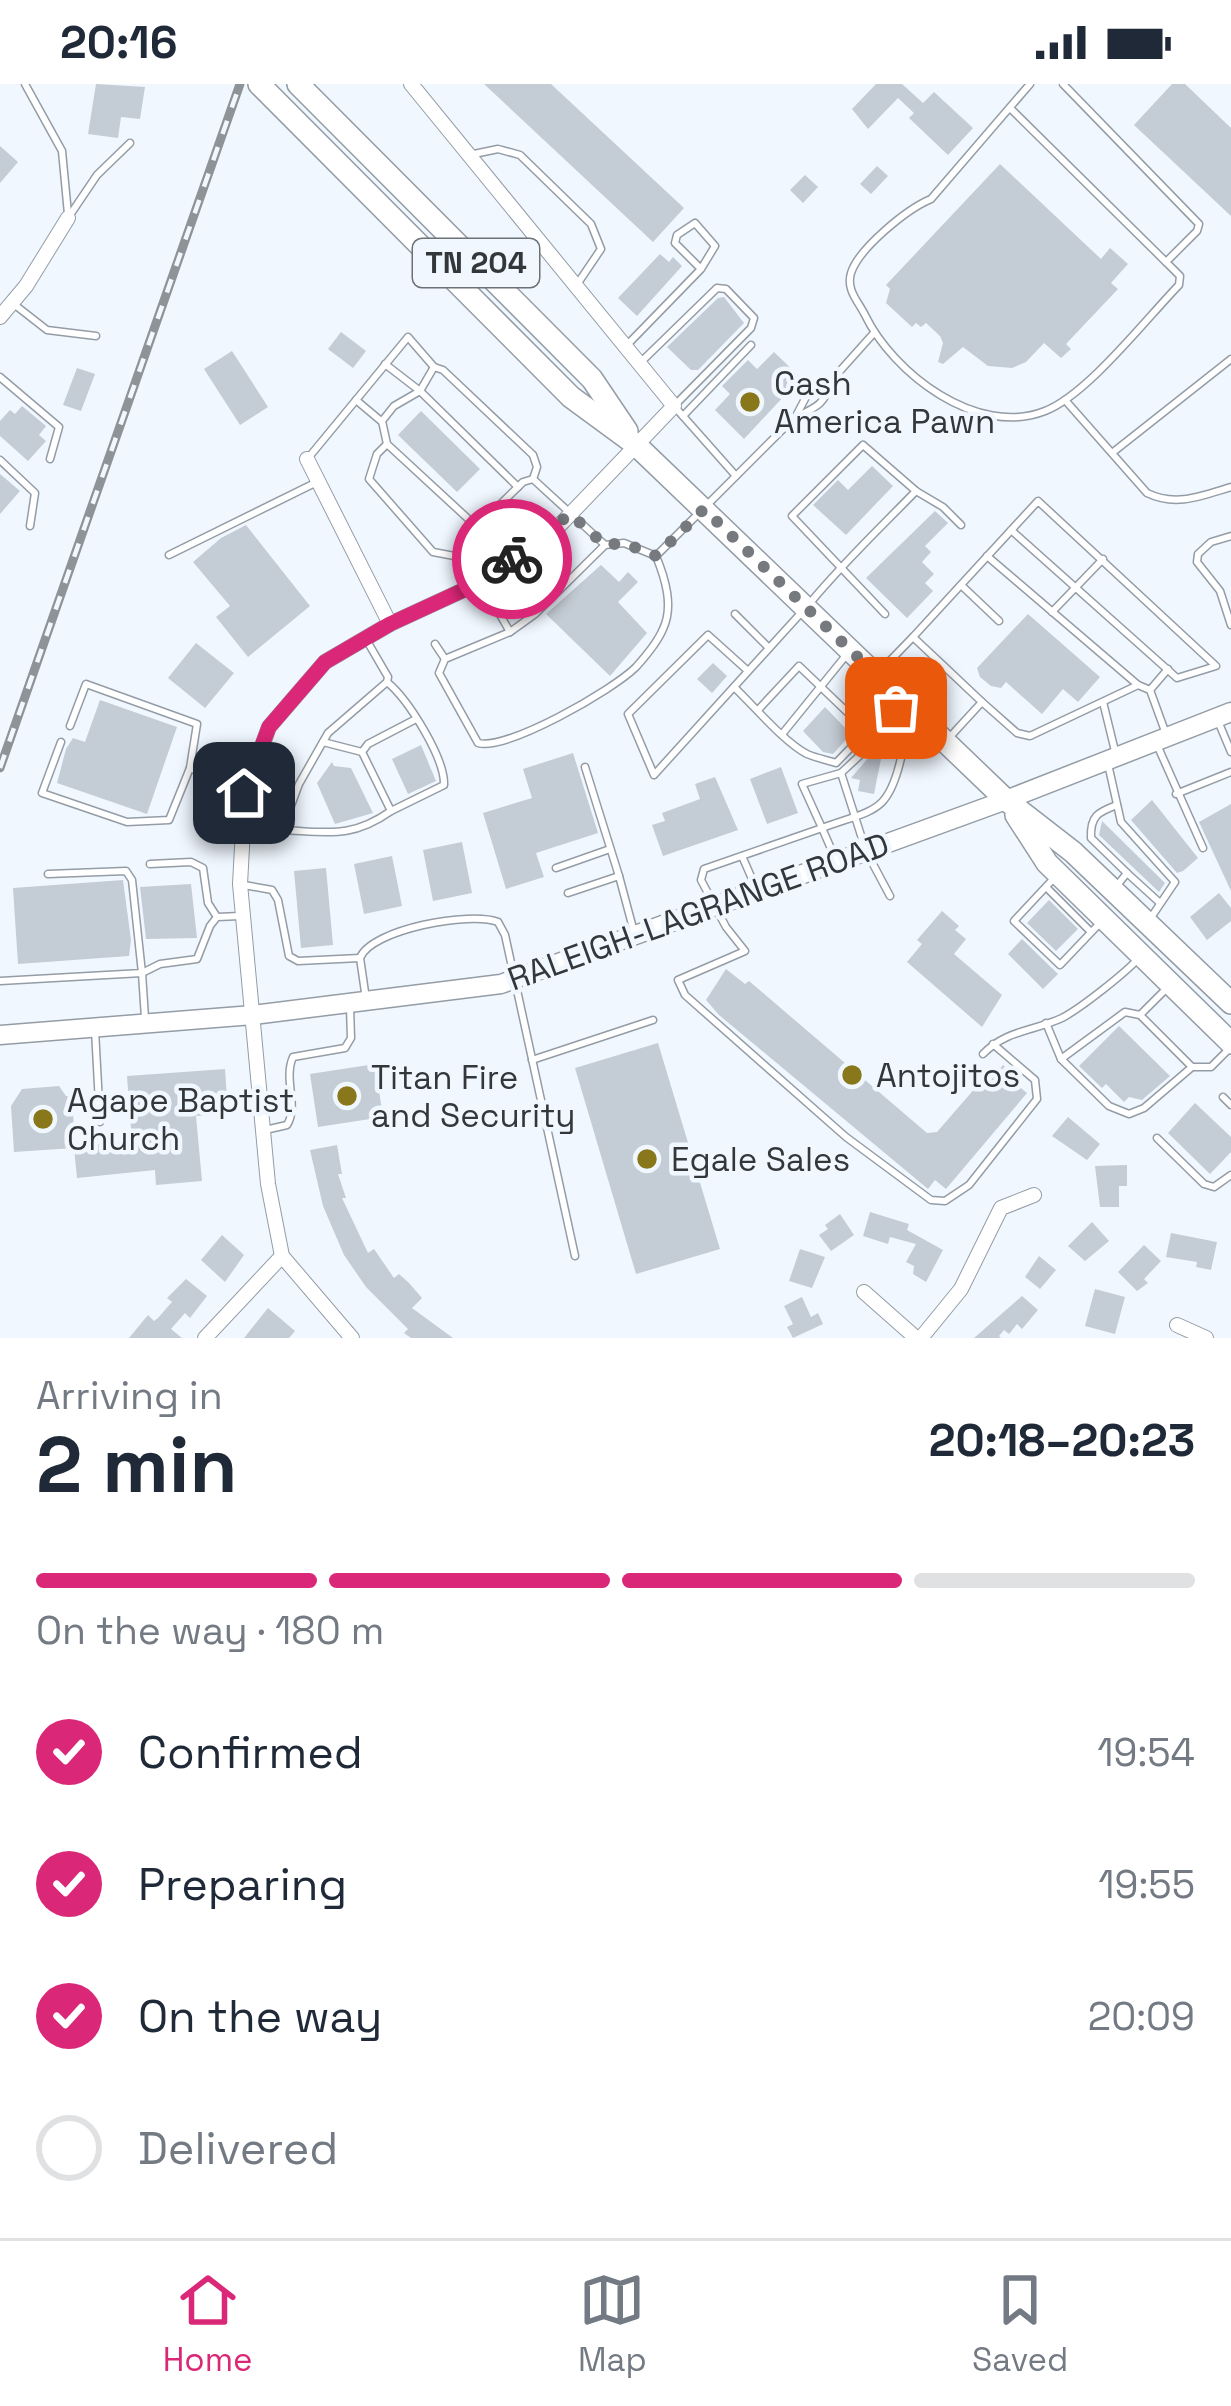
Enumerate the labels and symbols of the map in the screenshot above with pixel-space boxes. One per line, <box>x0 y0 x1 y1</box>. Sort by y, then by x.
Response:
road number: TN 204 <box>413 239 539 287</box>
place label: Cash America Pawn <box>774 363 995 443</box>
marker: Cash America Pawn <box>737 389 763 415</box>
courier <box>452 499 572 619</box>
pin <box>845 657 947 759</box>
pin <box>193 742 295 844</box>
street label: RALEIGH-LAGRANGE ROAD <box>502 823 895 1001</box>
place label: Antojitos <box>876 1055 1020 1097</box>
place label: Titan Fire and Security <box>371 1057 576 1137</box>
marker: Antojitos <box>839 1062 865 1088</box>
place label: Agape Baptist Church <box>67 1080 294 1160</box>
marker: Titan Fire and Security <box>334 1083 360 1109</box>
marker: Agape Baptist Church <box>30 1106 56 1132</box>
place label: Egale Sales <box>671 1139 850 1181</box>
marker: Egale Sales <box>634 1146 660 1172</box>

